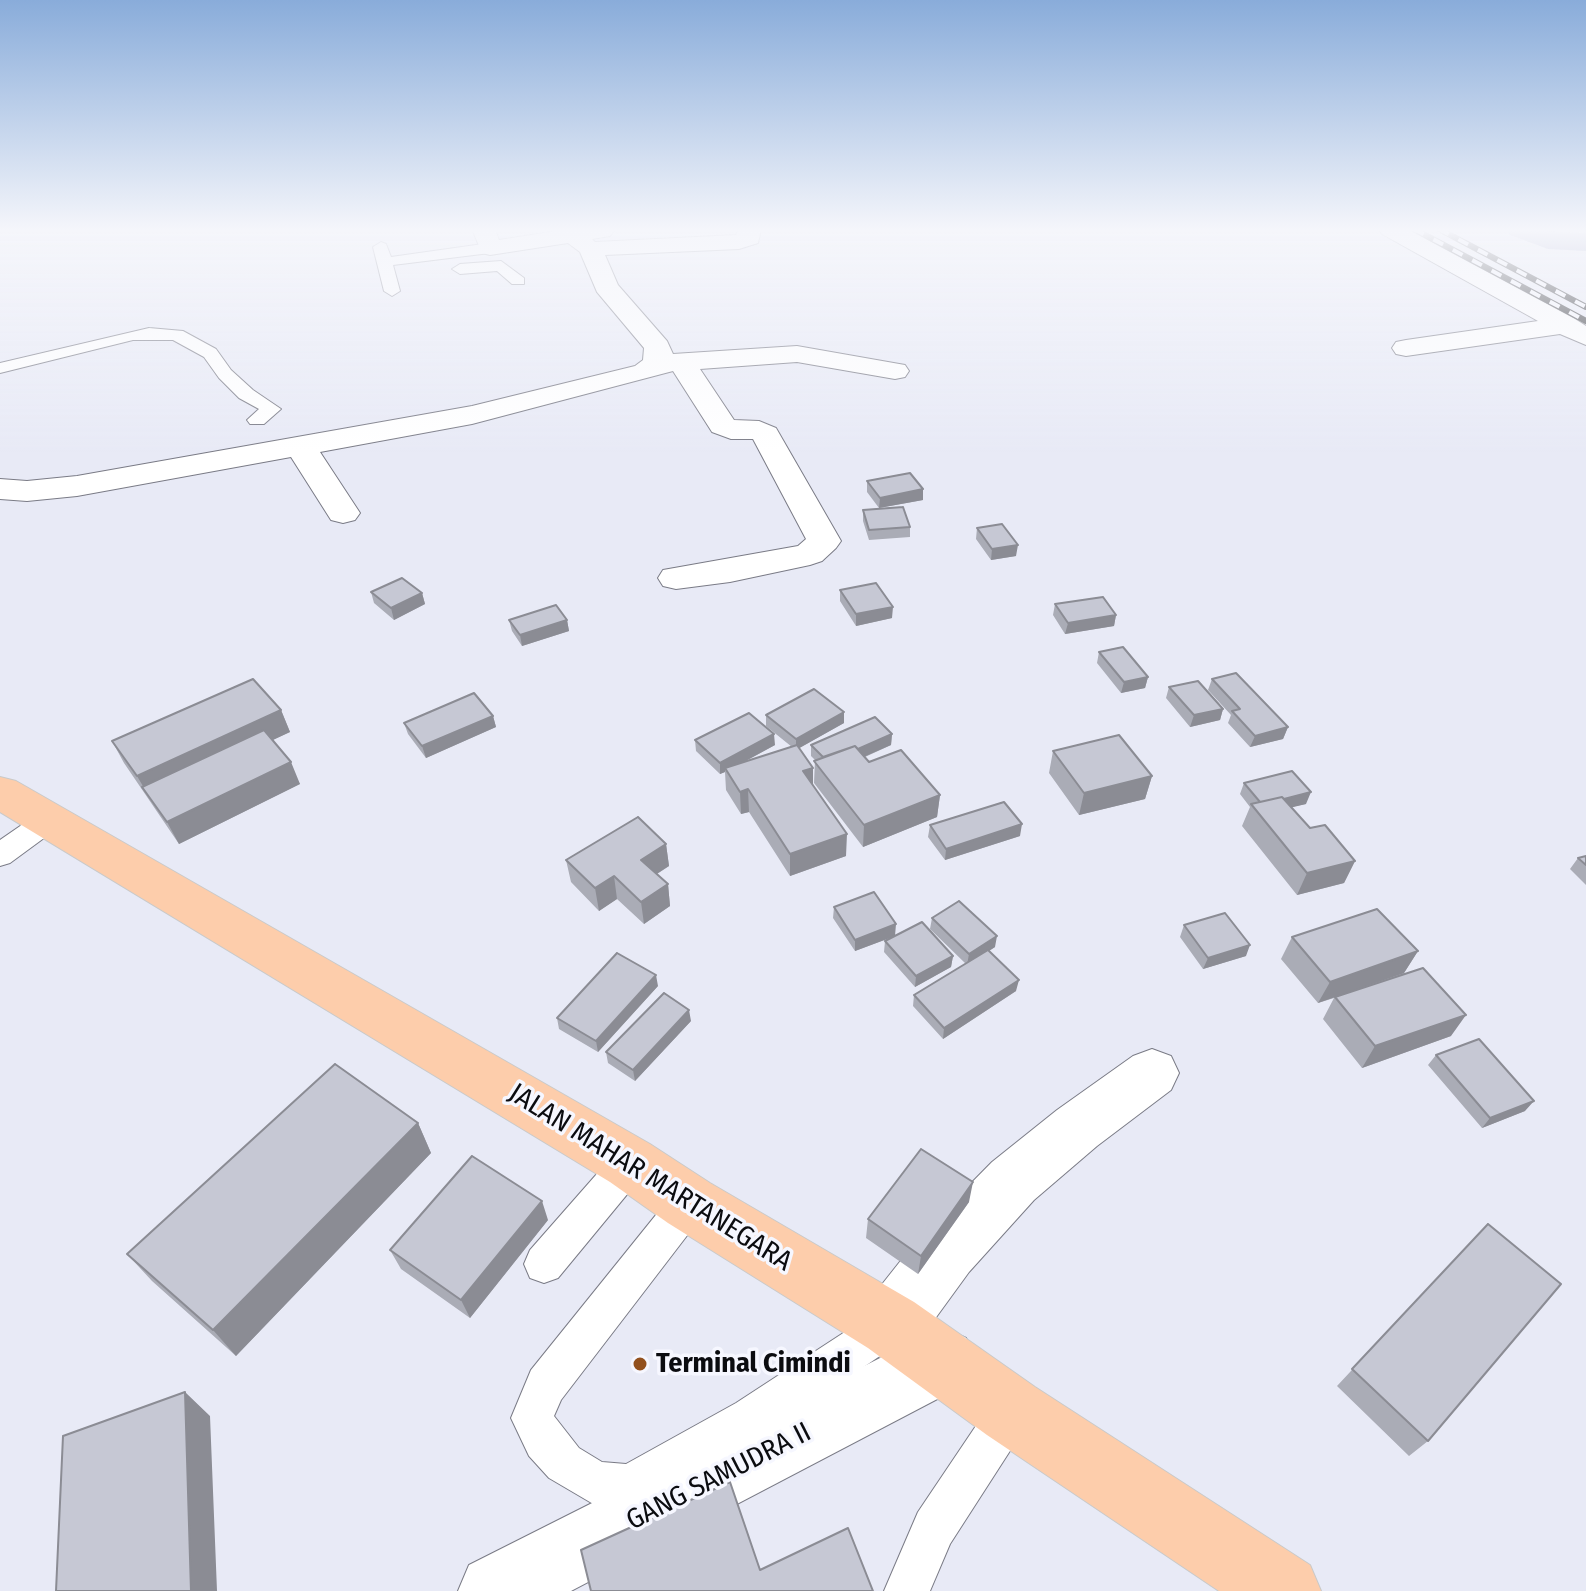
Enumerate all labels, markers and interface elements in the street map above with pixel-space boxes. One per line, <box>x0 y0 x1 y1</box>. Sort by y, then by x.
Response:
street label: JALAN MAHAR MARTANEGARA <box>502 1077 798 1279</box>
place label: Terminal Cimindi <box>656 1347 851 1381</box>
marker: Terminal Cimindi <box>631 1355 649 1373</box>
street label: GANG SAMUDRA II <box>621 1416 817 1538</box>

